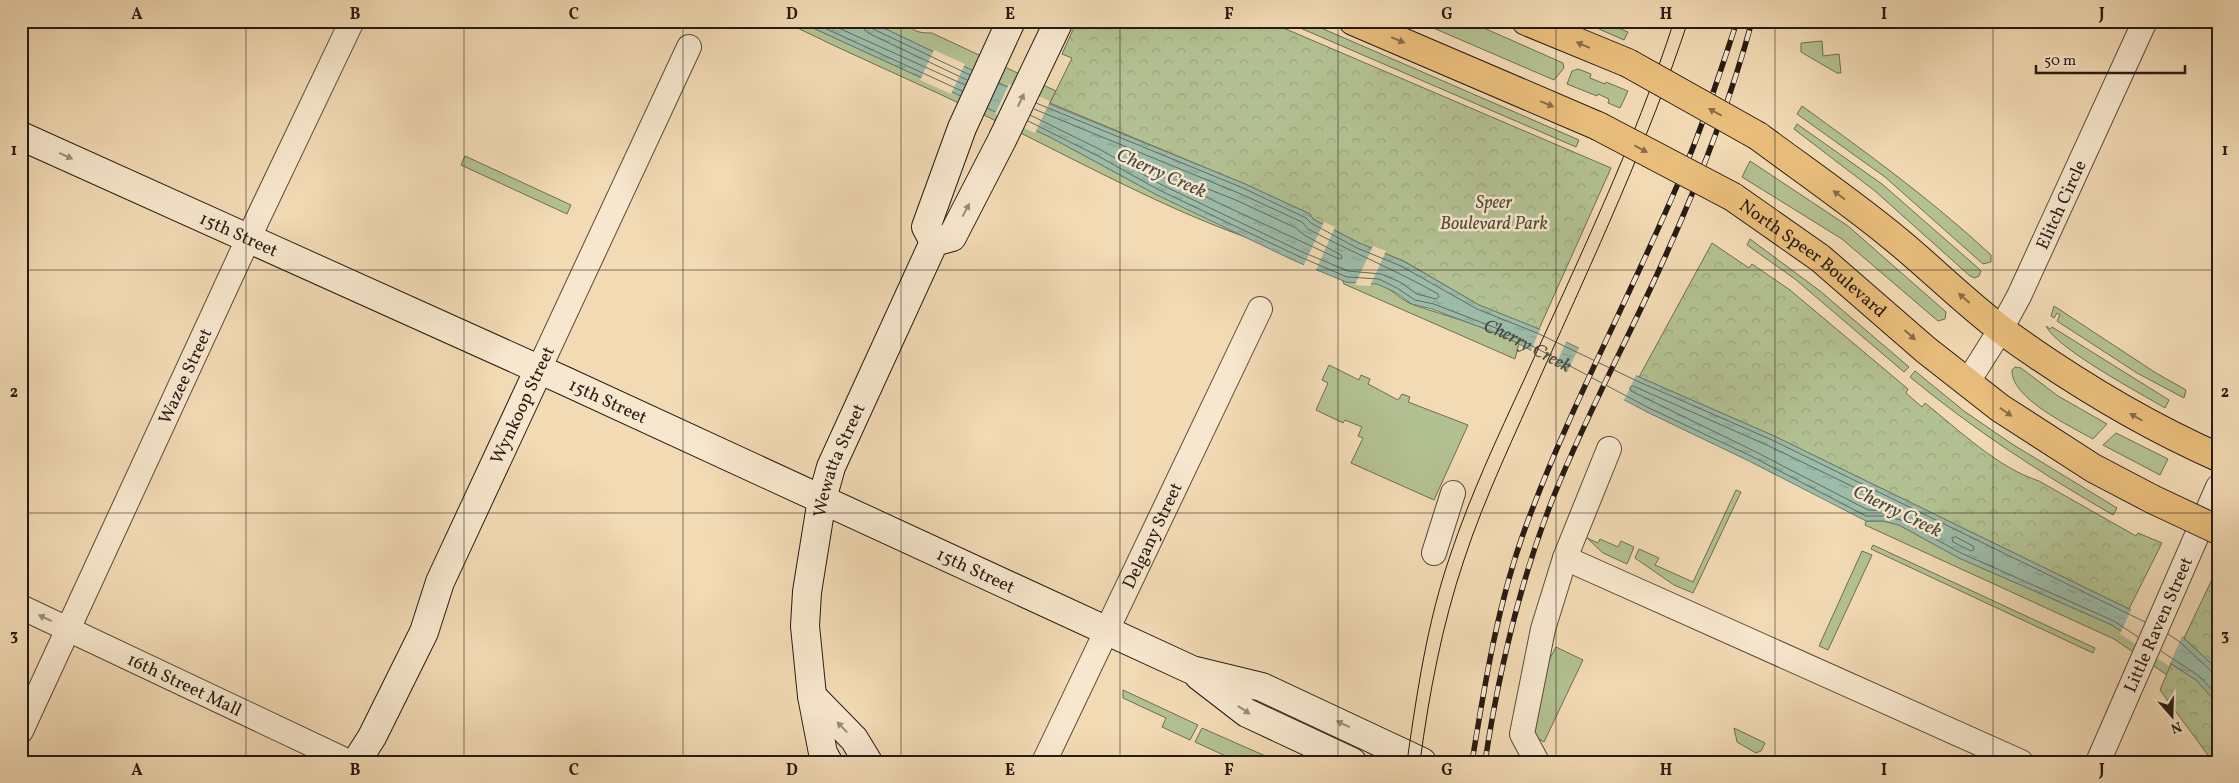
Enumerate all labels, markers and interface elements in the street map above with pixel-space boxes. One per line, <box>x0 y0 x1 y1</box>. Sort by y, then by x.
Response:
text: A <box>131 4 143 26</box>
text: B <box>350 4 361 26</box>
text: C <box>569 4 579 26</box>
text: D <box>786 4 798 26</box>
text: E <box>1005 4 1015 26</box>
text: F <box>1224 4 1234 26</box>
text: G <box>1441 4 1453 26</box>
text: H <box>1660 4 1672 26</box>
text: I <box>1881 4 1887 26</box>
text: J <box>2098 4 2105 26</box>
one-way arrow <box>1391 37 1405 45</box>
one-way arrow <box>1575 40 1590 48</box>
scale bar <box>2036 42 2185 74</box>
text: 50 m <box>2044 51 2076 72</box>
one-way arrow <box>1017 93 1025 108</box>
one-way arrow <box>1540 101 1554 109</box>
one-way arrow <box>1708 108 1722 116</box>
text: 1 <box>11 140 17 162</box>
text: 1 <box>2222 140 2228 162</box>
water label: Cherry Creek <box>1112 142 1211 205</box>
one-way arrow <box>1634 145 1648 153</box>
one-way arrow <box>59 152 73 160</box>
street label: Elitch Circle <box>2031 156 2094 254</box>
one-way arrow <box>1833 189 1846 200</box>
park label: Speer Boulevard Park <box>1440 191 1548 237</box>
street label: North Speer Boulevard <box>1734 194 1891 324</box>
one-way arrow <box>962 203 970 217</box>
street label: 15th Street <box>195 207 282 264</box>
one-way arrow <box>1958 292 1971 303</box>
water label: Cherry Creek <box>1479 313 1576 380</box>
street label: Wazee Street <box>153 325 219 428</box>
one-way arrow <box>1904 330 1917 341</box>
street label: Wynkoop Street <box>485 343 562 469</box>
street label: 15th Street <box>564 373 651 431</box>
text: 2 <box>10 382 18 404</box>
text: 2 <box>2221 382 2229 404</box>
street label: Wewatta Street <box>808 400 872 519</box>
one-way arrow <box>1999 407 2013 417</box>
one-way arrow <box>2129 413 2143 421</box>
street label: Delgany Street <box>1117 479 1189 594</box>
water label: Cherry Creek <box>1848 479 1946 545</box>
street label: 15th Street <box>932 543 1018 601</box>
street label: Little Raven Street <box>2119 553 2200 697</box>
one-way arrow <box>38 614 52 622</box>
text: 3 <box>10 625 18 647</box>
text: 3 <box>2221 625 2229 647</box>
street label: 16th Street Mall <box>123 648 245 724</box>
north arrow <box>2146 690 2196 740</box>
one-way arrow <box>1238 705 1251 715</box>
text: N <box>2168 716 2184 737</box>
one-way arrow <box>1335 720 1350 729</box>
one-way arrow <box>836 722 848 734</box>
text: A <box>131 760 143 782</box>
text: B <box>350 760 361 782</box>
text: C <box>569 760 579 782</box>
text: D <box>786 760 798 782</box>
text: E <box>1005 760 1015 782</box>
text: F <box>1224 760 1234 782</box>
text: G <box>1441 760 1453 782</box>
text: H <box>1660 760 1672 782</box>
text: I <box>1881 760 1887 782</box>
text: J <box>2098 760 2105 782</box>

